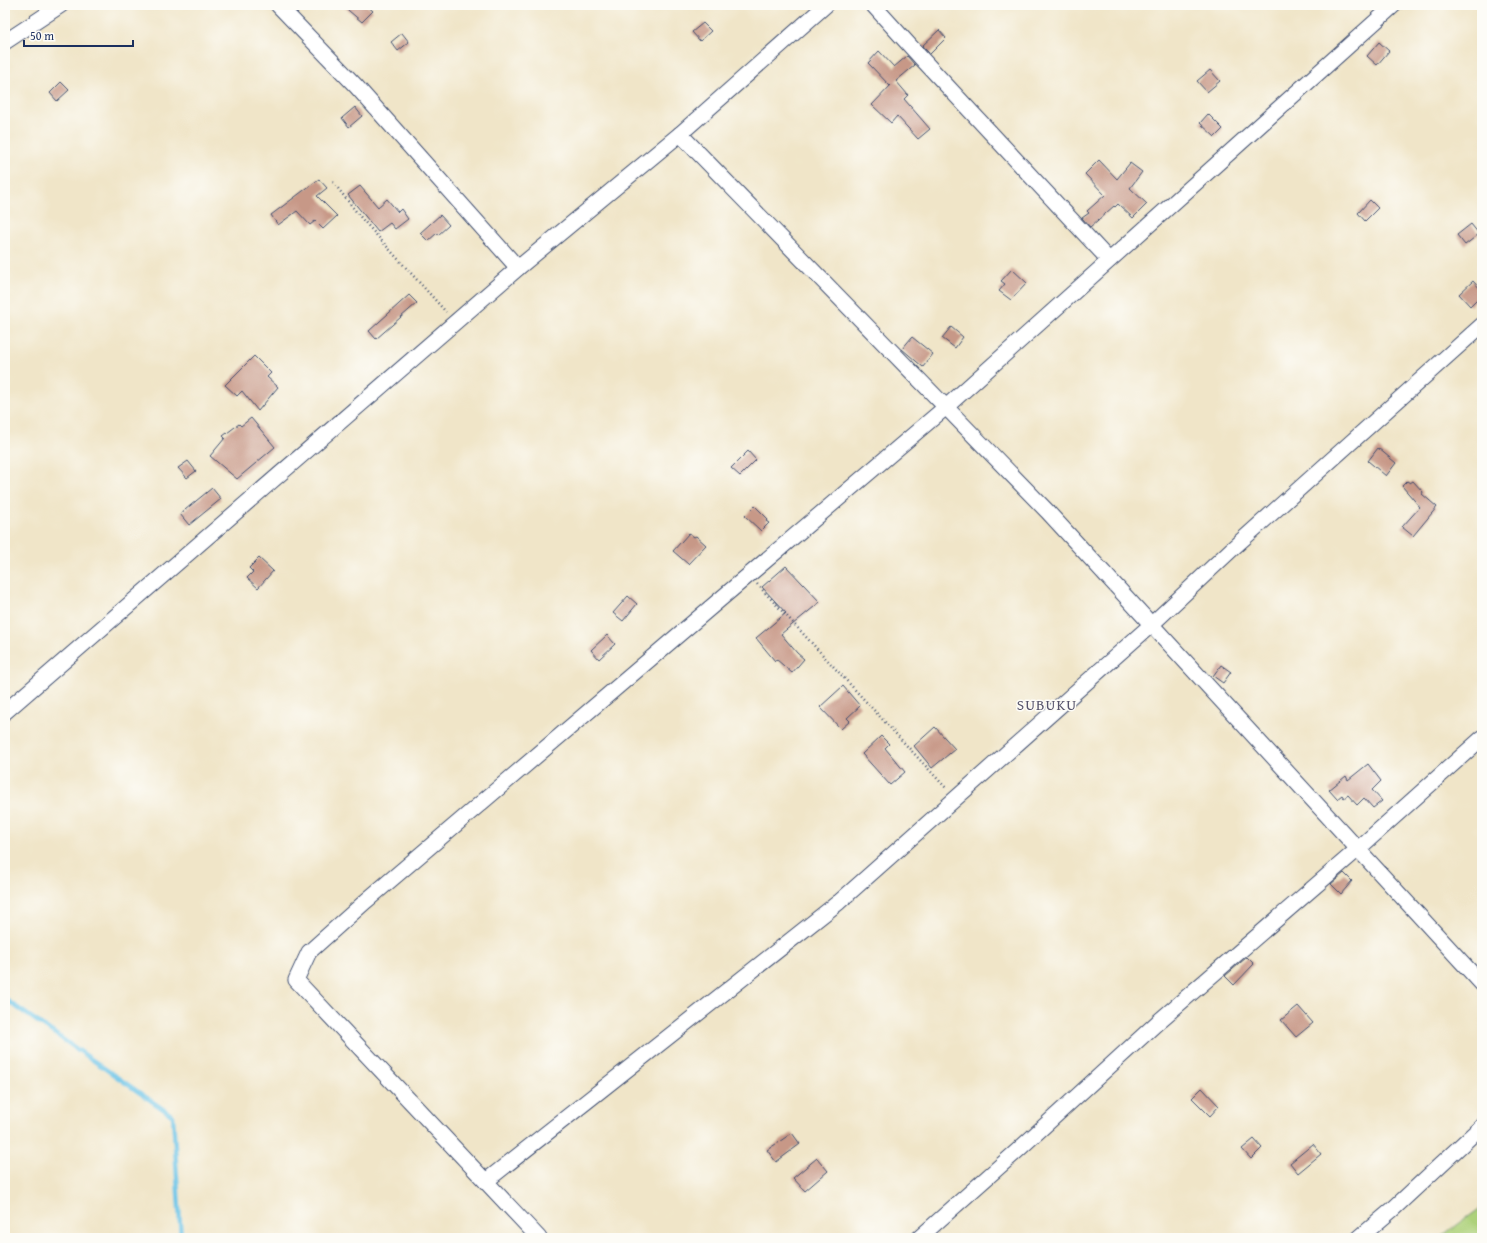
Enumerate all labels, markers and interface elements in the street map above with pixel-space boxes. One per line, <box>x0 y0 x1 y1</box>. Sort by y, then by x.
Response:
scale bar <box>24 22 133 48</box>
text: 50 m <box>30 27 54 44</box>
district label: SUBUKU <box>1017 694 1077 715</box>

